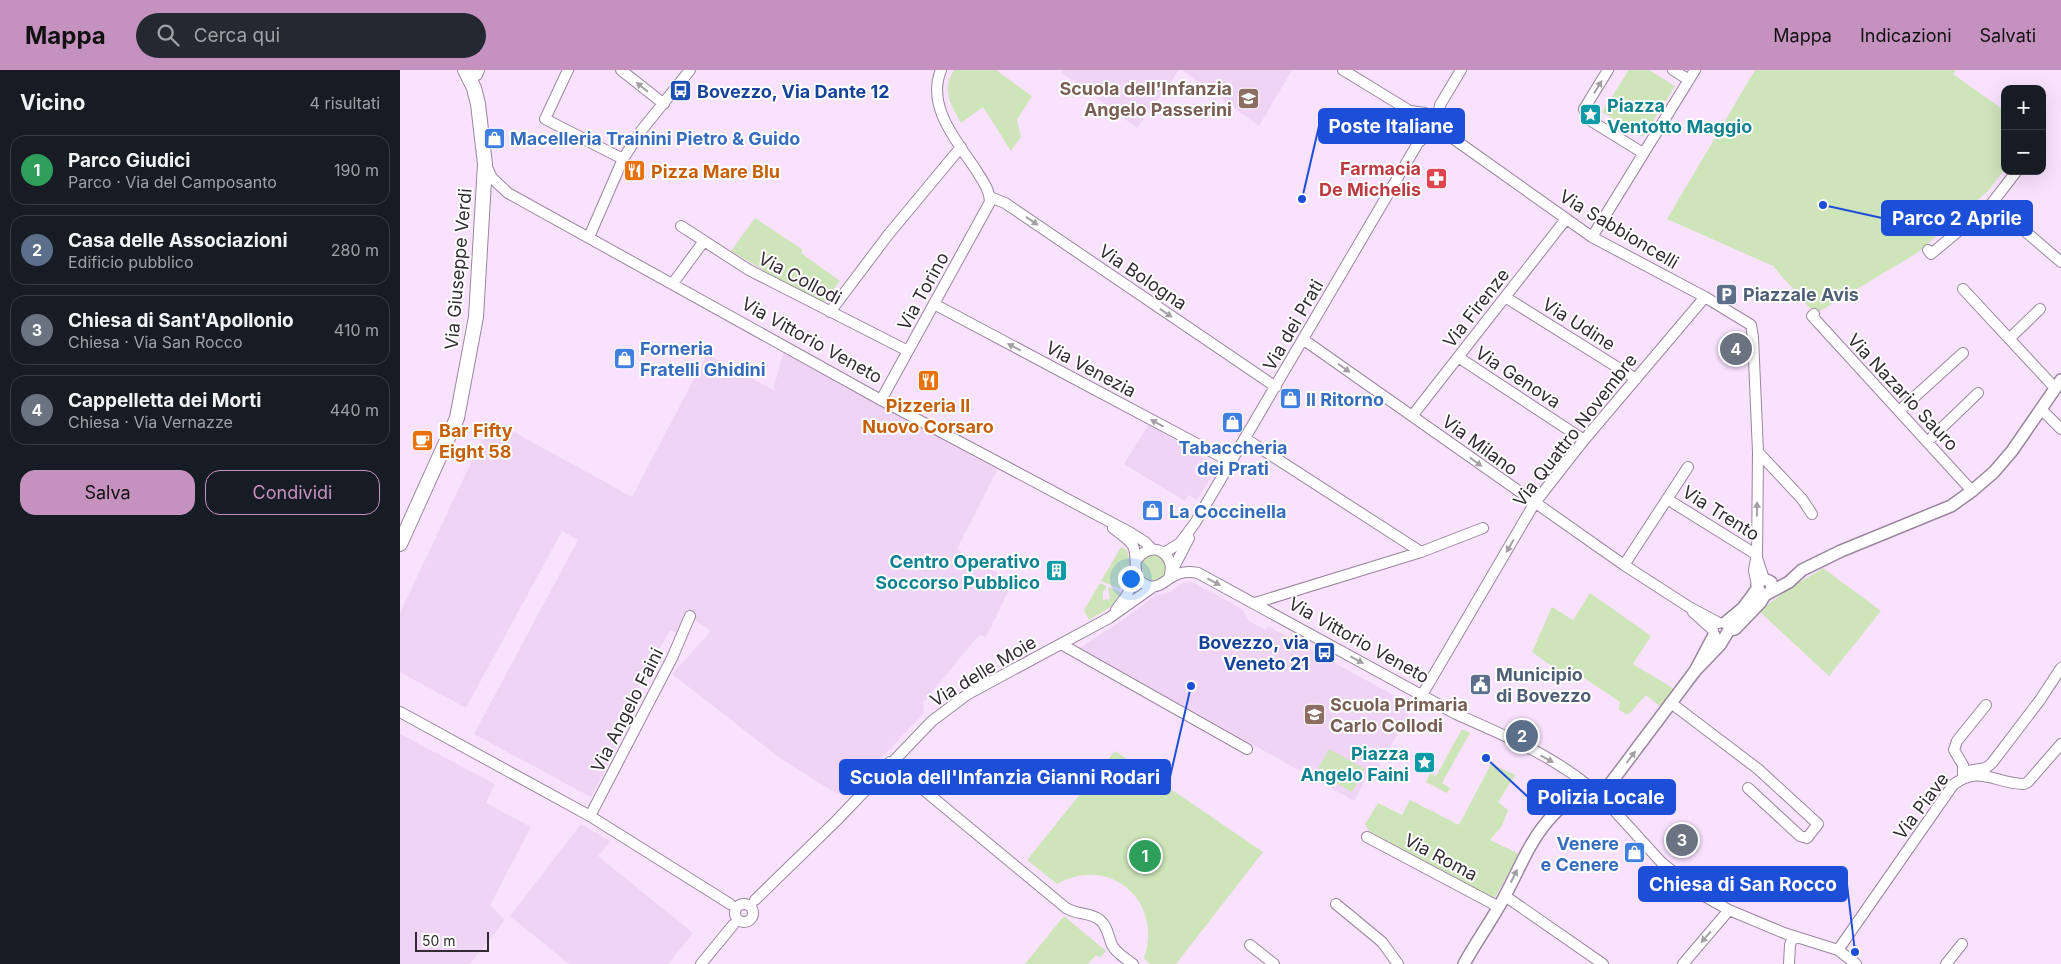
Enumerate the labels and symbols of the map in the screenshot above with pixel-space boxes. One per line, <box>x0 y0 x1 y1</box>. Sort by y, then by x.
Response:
place label: Scuola dell'Infanzia Angelo Passerini <box>1059 78 1232 120</box>
bus stop icon: Bovezzo, Via Dante 12 <box>669 79 693 103</box>
one-way arrow <box>1593 80 1602 94</box>
place label: Bovezzo, Via Dante 12 <box>697 81 890 102</box>
one-way arrow <box>636 82 649 93</box>
school or university icon: Scuola dell'Infanzia Angelo Passerini <box>1236 86 1260 110</box>
place label: Piazza Ventotto Maggio <box>1607 95 1752 137</box>
place icon: Piazza Ventotto Maggio <box>1579 103 1603 127</box>
callout: Poste Italiane <box>1319 109 1464 143</box>
text: Poste Italiane <box>1328 115 1454 138</box>
shop icon: Macelleria Trainini Pietro & Guido <box>482 126 506 150</box>
place label: Macelleria Trainini Pietro & Guido <box>510 128 800 149</box>
place label: Farmacia De Michelis <box>1319 158 1421 200</box>
restaurant icon: Pizza Mare Blu <box>623 159 647 183</box>
place label: Pizza Mare Blu <box>651 161 780 182</box>
pharmacy icon: Farmacia De Michelis <box>1425 166 1449 190</box>
street label: Via Sabbioncelli <box>1556 185 1682 273</box>
street label: Via Giuseppe Verdi <box>440 187 476 351</box>
callout: Parco 2 Aprile <box>1882 201 2032 235</box>
text: Parco 2 Aprile <box>1892 207 2022 230</box>
one-way arrow <box>1025 216 1038 226</box>
street label: Via Bologna <box>1095 240 1191 314</box>
street label: Via Collodi <box>755 247 845 309</box>
street label: Via Torino <box>893 248 953 334</box>
street label: Via Firenze <box>1439 264 1513 352</box>
street label: Via dei Prati <box>1259 276 1327 374</box>
parking icon: Piazzale Avis <box>1715 282 1739 306</box>
place label: Piazzale Avis <box>1743 284 1859 305</box>
street label: Via Vittorio Veneto <box>738 293 886 387</box>
street label: Via Udine <box>1539 293 1619 355</box>
one-way arrow <box>1159 308 1173 317</box>
street label: Via Nazario Sauro <box>1843 329 1963 455</box>
pin: 4 <box>1720 330 1752 368</box>
street label: Via Venezia <box>1042 336 1140 402</box>
place label: Forneria Fratelli Ghidini <box>640 338 766 380</box>
street label: Via Genova <box>1472 342 1564 412</box>
one-way arrow <box>1007 343 1021 351</box>
shop icon: Forneria Fratelli Ghidini <box>612 346 636 370</box>
street label: Via Quattro Novembre <box>1509 349 1641 511</box>
one-way arrow <box>1337 363 1351 373</box>
restaurant icon: Pizzeria Il Nuovo Corsaro <box>916 368 940 392</box>
shop icon: Il Ritorno <box>1278 387 1302 411</box>
place label: Il Ritorno <box>1306 389 1384 410</box>
place label: Pizzeria Il Nuovo Corsaro <box>862 395 994 437</box>
shop icon: Tabaccheria dei Prati <box>1221 410 1245 434</box>
street label: Via Milano <box>1438 411 1522 479</box>
one-way arrow <box>1150 419 1165 427</box>
place label: Bar Fifty Eight 58 <box>439 420 513 462</box>
cafe icon: Bar Fifty Eight 58 <box>411 428 435 452</box>
place label: Tabaccheria dei Prati <box>1178 437 1288 479</box>
one-way arrow <box>1469 457 1483 467</box>
street label: Via Trento <box>1679 481 1763 545</box>
shop icon: La Coccinella <box>1141 499 1165 523</box>
place label: La Coccinella <box>1169 501 1286 522</box>
one-way arrow <box>1753 501 1761 517</box>
one-way arrow <box>1505 539 1514 552</box>
place label: Centro Operativo Soccorso Pubblico <box>875 551 1040 593</box>
building icon: Centro Operativo Soccorso Pubblico <box>1044 559 1068 583</box>
your location <box>1118 566 1144 592</box>
one-way arrow <box>1207 578 1222 586</box>
street label: Via Vittorio Veneto <box>1285 593 1433 687</box>
street label: Via delle Moie <box>926 631 1040 711</box>
place label: Bovezzo, via Veneto 21 <box>1198 632 1309 674</box>
bus stop icon: Bovezzo, via Veneto 21 <box>1313 640 1337 664</box>
street label: Via Angelo Faini <box>587 644 667 776</box>
one-way arrow <box>1349 656 1364 664</box>
place label: Municipio di Bovezzo <box>1496 664 1591 706</box>
public building icon: Municipio di Bovezzo <box>1468 672 1492 696</box>
place label: Scuola Primaria Carlo Collodi <box>1330 694 1468 736</box>
school or university icon: Scuola Primaria Carlo Collodi <box>1302 702 1326 726</box>
pin: 2 <box>1506 717 1538 755</box>
place label: Piazza Angelo Faini <box>1300 743 1409 785</box>
place icon: Piazza Angelo Faini <box>1413 751 1437 775</box>
one-way arrow <box>1625 751 1636 764</box>
one-way arrow <box>1540 755 1555 763</box>
callout: Scuola dell'Infanzia Gianni Rodari <box>840 760 1170 794</box>
text: Scuola dell'Infanzia Gianni Rodari <box>850 766 1160 789</box>
street label: Via Piave <box>1889 769 1953 843</box>
callout: Polizia Locale <box>1528 780 1675 814</box>
text: Polizia Locale <box>1538 786 1664 809</box>
pin: 3 <box>1666 821 1698 859</box>
street label: Via Roma <box>1401 829 1481 885</box>
place label: Venere e Cenere <box>1540 833 1619 875</box>
pin: 1 <box>1129 837 1161 875</box>
shop icon: Venere e Cenere <box>1623 841 1647 865</box>
callout: Chiesa di San Rocco <box>1639 867 1847 901</box>
one-way arrow <box>1510 869 1518 883</box>
text: Chiesa di San Rocco <box>1649 873 1837 896</box>
scale bar <box>415 929 489 952</box>
one-way arrow <box>1700 930 1711 943</box>

